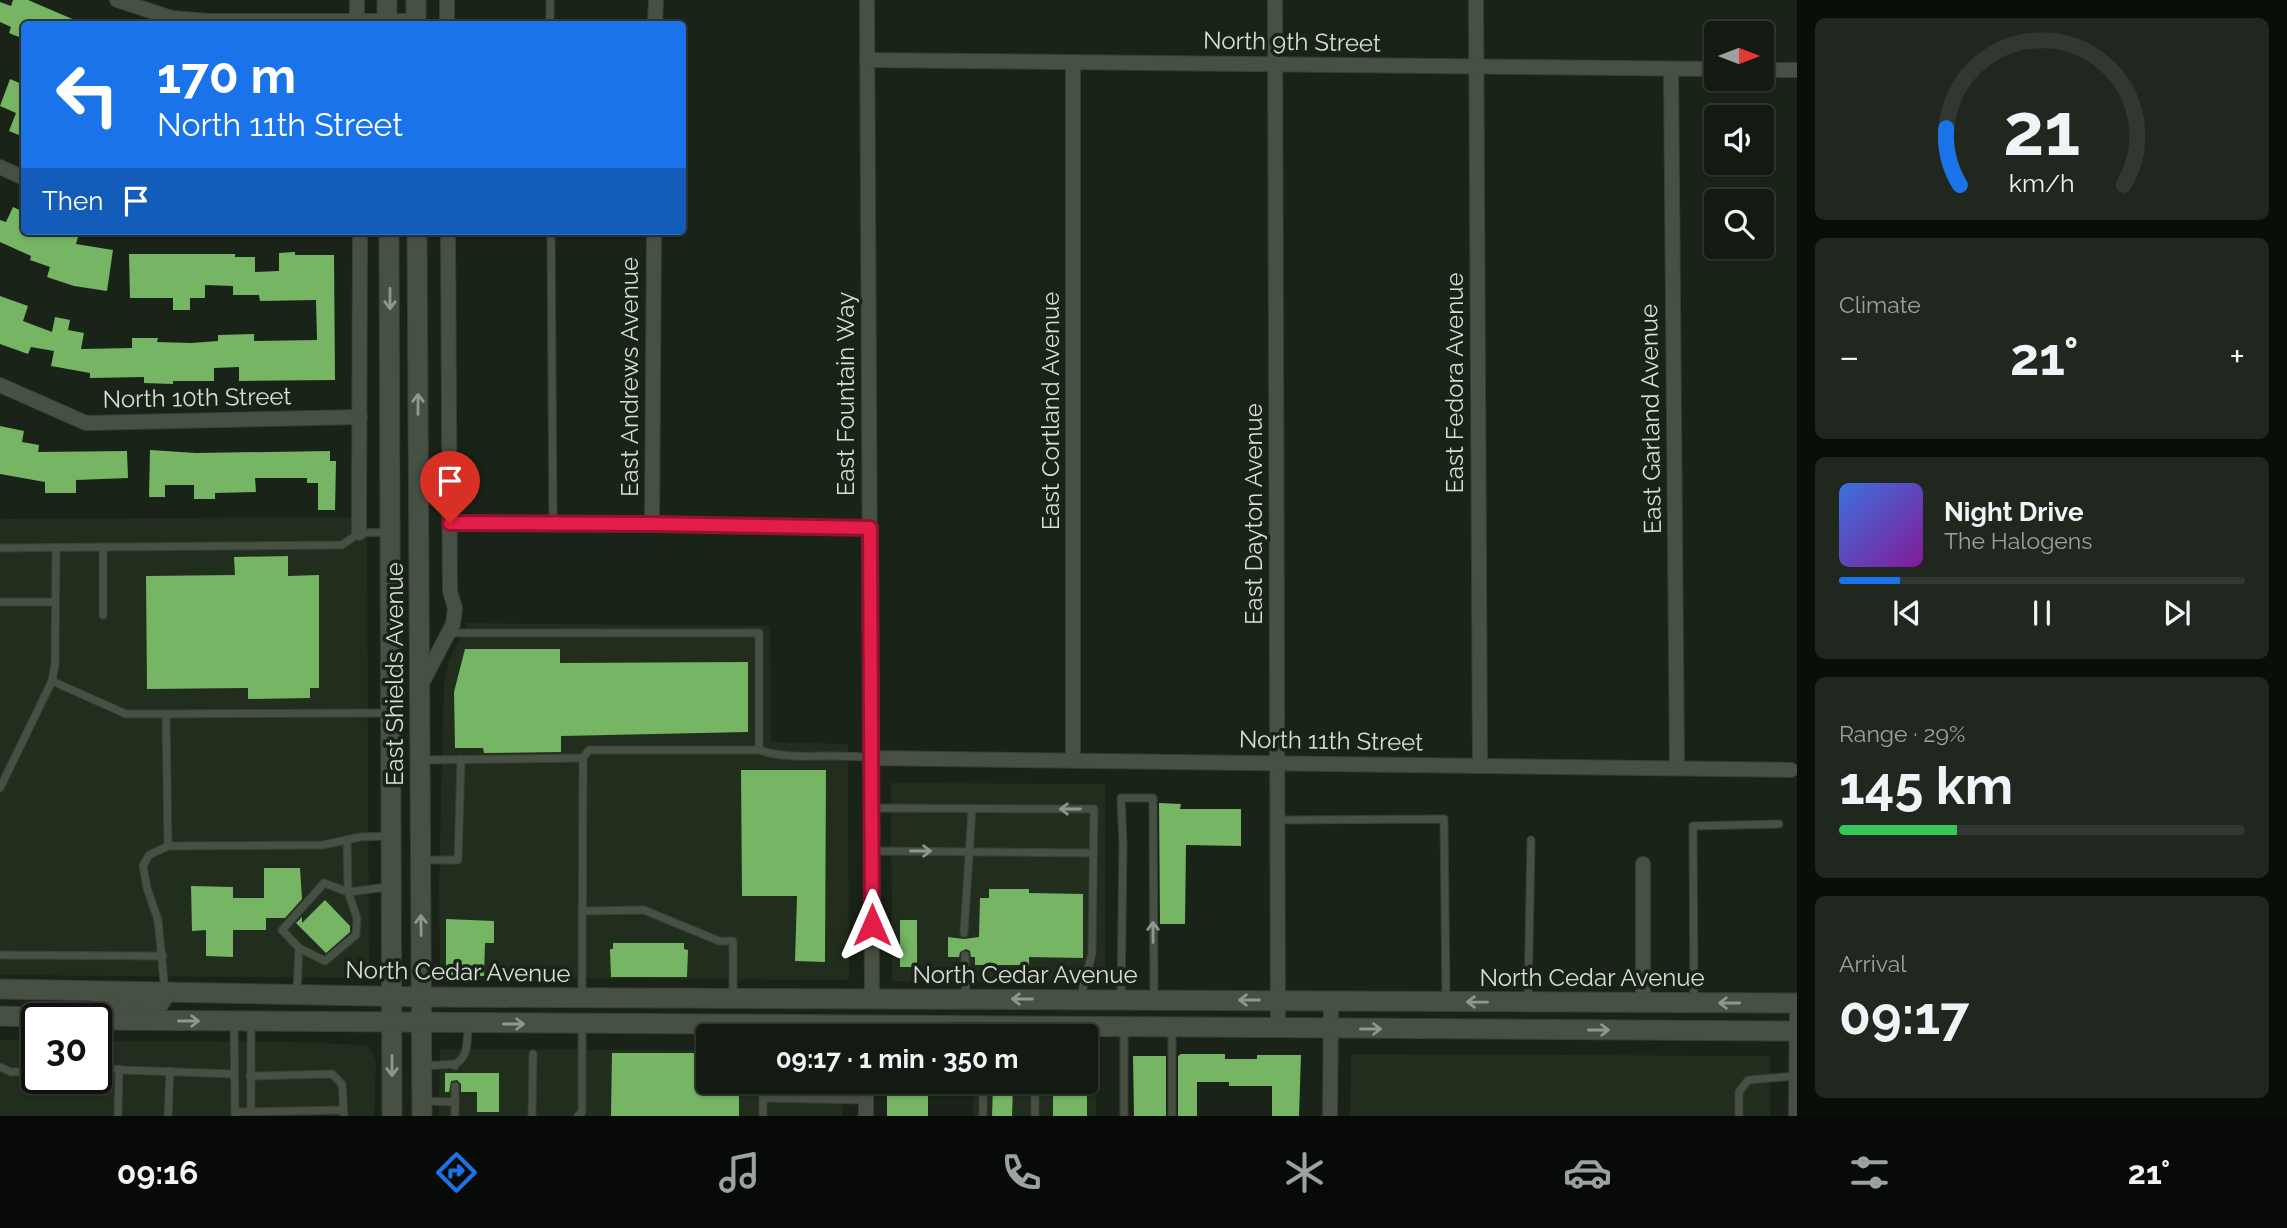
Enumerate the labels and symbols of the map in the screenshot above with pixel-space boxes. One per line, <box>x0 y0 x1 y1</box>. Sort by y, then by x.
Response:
north arrow <box>1704 21 1774 91</box>
street label: North 9th Street <box>1203 25 1381 58</box>
street label: East Andrews Avenue <box>615 257 644 497</box>
street label: East Fedora Avenue <box>1440 272 1469 494</box>
one-way arrow <box>383 287 397 310</box>
street label: East Fountain Way <box>831 292 860 496</box>
street label: East Cortland Avenue <box>1036 292 1065 530</box>
street label: East Garland Avenue <box>1634 304 1667 534</box>
street label: North 10th Street <box>102 381 292 414</box>
one-way arrow <box>411 393 425 416</box>
street label: East Dayton Avenue <box>1239 403 1268 625</box>
pin <box>420 451 480 523</box>
street label: East Shields Avenue <box>380 562 409 786</box>
street label: North 11th Street <box>1239 724 1423 757</box>
one-way arrow <box>1059 802 1082 816</box>
one-way arrow <box>909 844 932 858</box>
position arrow <box>835 888 909 962</box>
one-way arrow <box>414 914 428 937</box>
one-way arrow <box>1146 920 1160 943</box>
street label: North Cedar Avenue <box>345 955 571 988</box>
street label: North Cedar Avenue <box>912 960 1138 989</box>
street label: North Cedar Avenue <box>1479 963 1705 992</box>
one-way arrow <box>1011 992 1034 1006</box>
one-way arrow <box>1238 993 1261 1007</box>
one-way arrow <box>1466 995 1489 1009</box>
one-way arrow <box>1718 996 1741 1010</box>
speed limit sign: 30 <box>21 1003 112 1094</box>
one-way arrow <box>177 1014 200 1028</box>
one-way arrow <box>503 1017 526 1031</box>
one-way arrow <box>1359 1022 1382 1035</box>
one-way arrow <box>1587 1023 1610 1037</box>
one-way arrow <box>385 1054 399 1077</box>

